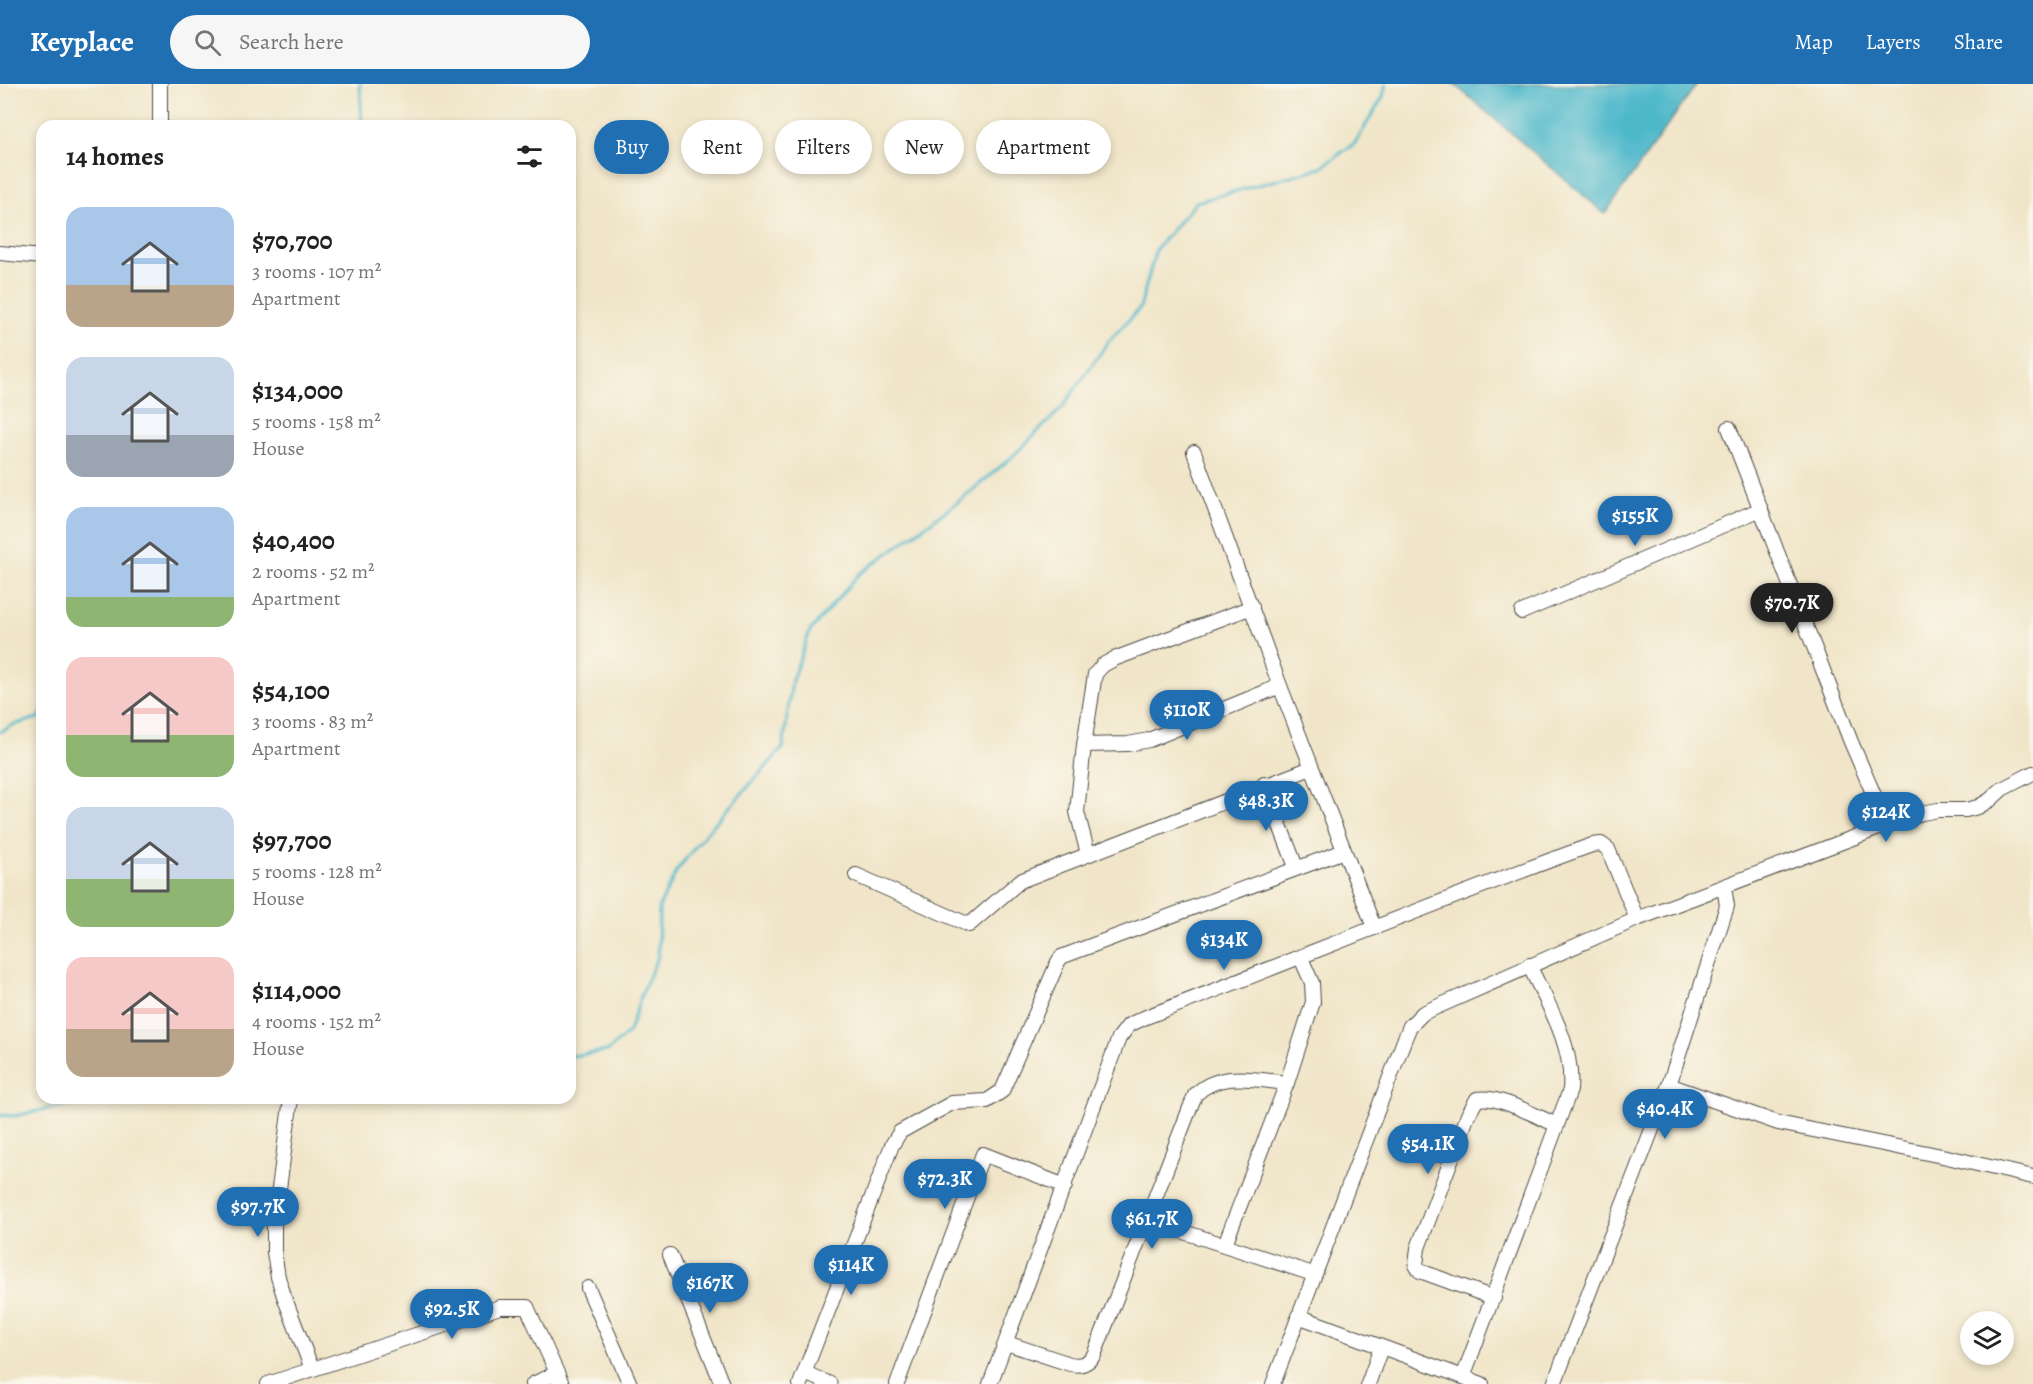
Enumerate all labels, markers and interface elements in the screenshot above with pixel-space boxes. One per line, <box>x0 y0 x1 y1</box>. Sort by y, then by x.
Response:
search box <box>170 15 590 69</box>
text: Keyplace <box>30 23 134 61</box>
icon: search <box>191 26 224 59</box>
text: Search here <box>239 27 344 57</box>
text: Map <box>1794 28 1833 56</box>
text: Layers <box>1866 28 1921 56</box>
text: Share <box>1954 28 2003 56</box>
chip: Buy <box>594 120 669 174</box>
chip: Rent <box>681 120 763 174</box>
chip: Filters <box>775 120 872 174</box>
chip: New <box>884 120 964 174</box>
chip: Apartment <box>976 120 1111 174</box>
text: 14 homes <box>66 139 164 174</box>
icon: filters <box>513 140 546 173</box>
text: $70,700 <box>252 223 333 258</box>
icon: home <box>114 231 186 303</box>
text: 3 rooms · 107 m² <box>252 258 381 285</box>
text: Apartment <box>252 285 341 312</box>
text: $134,000 <box>252 373 343 408</box>
icon: home <box>114 381 186 453</box>
text: 5 rooms · 158 m² <box>252 408 381 435</box>
text: House <box>252 435 304 462</box>
pin: $155K <box>1593 496 1677 547</box>
text: $155K <box>1612 502 1658 529</box>
text: $40,400 <box>252 523 335 558</box>
icon: home <box>114 531 186 603</box>
text: 2 rooms · 52 m² <box>252 558 375 585</box>
pin: $70.7K <box>1743 583 1841 634</box>
text: Apartment <box>252 585 341 612</box>
text: $70.7K <box>1764 589 1820 616</box>
text: $54,100 <box>252 673 330 708</box>
icon: home <box>114 681 186 753</box>
pin: $110K <box>1145 690 1229 741</box>
text: $110K <box>1164 696 1210 723</box>
text: 3 rooms · 83 m² <box>252 708 373 735</box>
text: Apartment <box>252 735 341 762</box>
pin: $48.3K <box>1217 781 1315 832</box>
text: $48.3K <box>1238 787 1294 814</box>
pin: $124K <box>1844 792 1928 843</box>
text: $124K <box>1862 798 1910 825</box>
text: $97,700 <box>252 823 332 858</box>
icon: home <box>114 831 186 903</box>
text: 5 rooms · 128 m² <box>252 858 382 885</box>
text: House <box>252 885 304 912</box>
pin: $134K <box>1182 920 1266 971</box>
text: $134K <box>1200 926 1248 953</box>
text: $114,000 <box>252 973 341 1008</box>
icon: home <box>114 981 186 1053</box>
text: 4 rooms · 152 m² <box>252 1008 381 1035</box>
text: House <box>252 1035 304 1062</box>
pin: $40.4K <box>1616 1089 1714 1140</box>
text: $40.4K <box>1637 1095 1693 1122</box>
pin: $54.1K <box>1379 1124 1477 1175</box>
text: $54.1K <box>1401 1130 1455 1157</box>
pin: $72.3K <box>896 1159 994 1210</box>
text: $72.3K <box>918 1165 972 1192</box>
pin: $97.7K <box>209 1187 307 1238</box>
text: $97.7K <box>231 1193 285 1220</box>
pin: $61.7K <box>1103 1199 1201 1250</box>
text: $61.7K <box>1126 1205 1179 1232</box>
pin: $114K <box>809 1245 893 1296</box>
text: $114K <box>828 1251 874 1278</box>
pin: $167K <box>668 1263 752 1314</box>
text: $167K <box>686 1269 734 1296</box>
pin: $92.5K <box>403 1289 501 1340</box>
text: $92.5K <box>424 1295 480 1322</box>
map controls <box>1960 1311 2014 1365</box>
button: layers <box>1960 1311 2014 1365</box>

